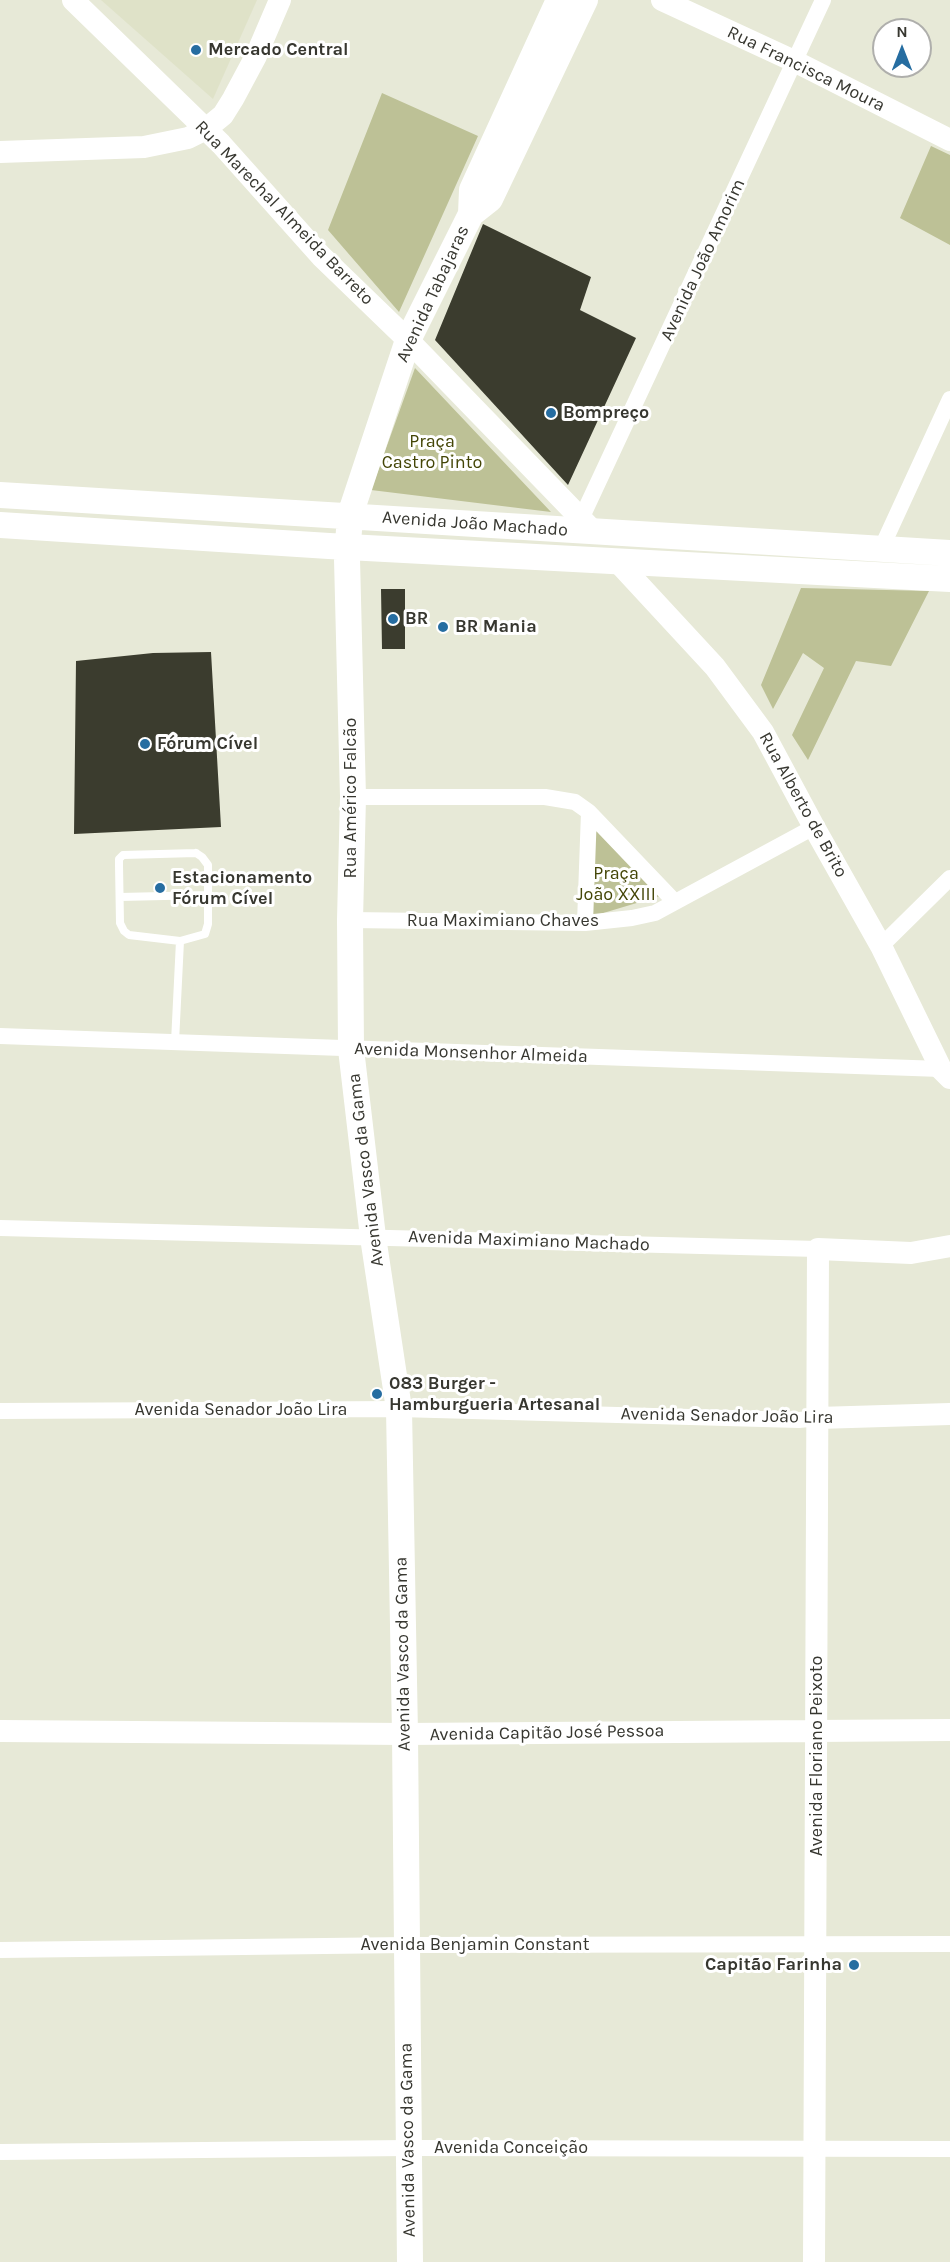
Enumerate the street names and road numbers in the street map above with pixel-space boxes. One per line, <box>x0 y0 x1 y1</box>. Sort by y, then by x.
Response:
street label: Rua Francisca Moura <box>724 21 888 117</box>
street label: Rua Marechal Almeida Barreto <box>190 116 378 310</box>
street label: Avenida João Amorim <box>656 176 750 344</box>
street label: Avenida Tabajaras <box>392 222 474 366</box>
street label: Avenida João Machado <box>381 507 569 541</box>
street label: Rua Américo Falcão <box>340 718 362 878</box>
street label: Rua Alberto de Brito <box>754 729 852 881</box>
street label: Rua Maximiano Chaves <box>407 910 599 932</box>
street label: Avenida Monsenhor Almeida <box>354 1038 588 1068</box>
street label: Avenida Vasco da Gama <box>343 1072 389 1268</box>
street label: Avenida Maximiano Machado <box>408 1226 650 1256</box>
street label: Avenida Senador João Lira <box>135 1399 347 1421</box>
street label: Avenida Senador João Lira <box>620 1403 834 1429</box>
street label: Avenida Vasco da Gama <box>391 1556 415 1752</box>
street label: Avenida Floriano Peixoto <box>806 1656 828 1856</box>
street label: Avenida Capitão José Pessoa <box>429 1720 665 1746</box>
street label: Avenida Benjamin Constant <box>361 1934 589 1956</box>
street label: Avenida Vasco da Gama <box>396 2042 420 2238</box>
street label: Avenida Conceição <box>434 2137 588 2159</box>

